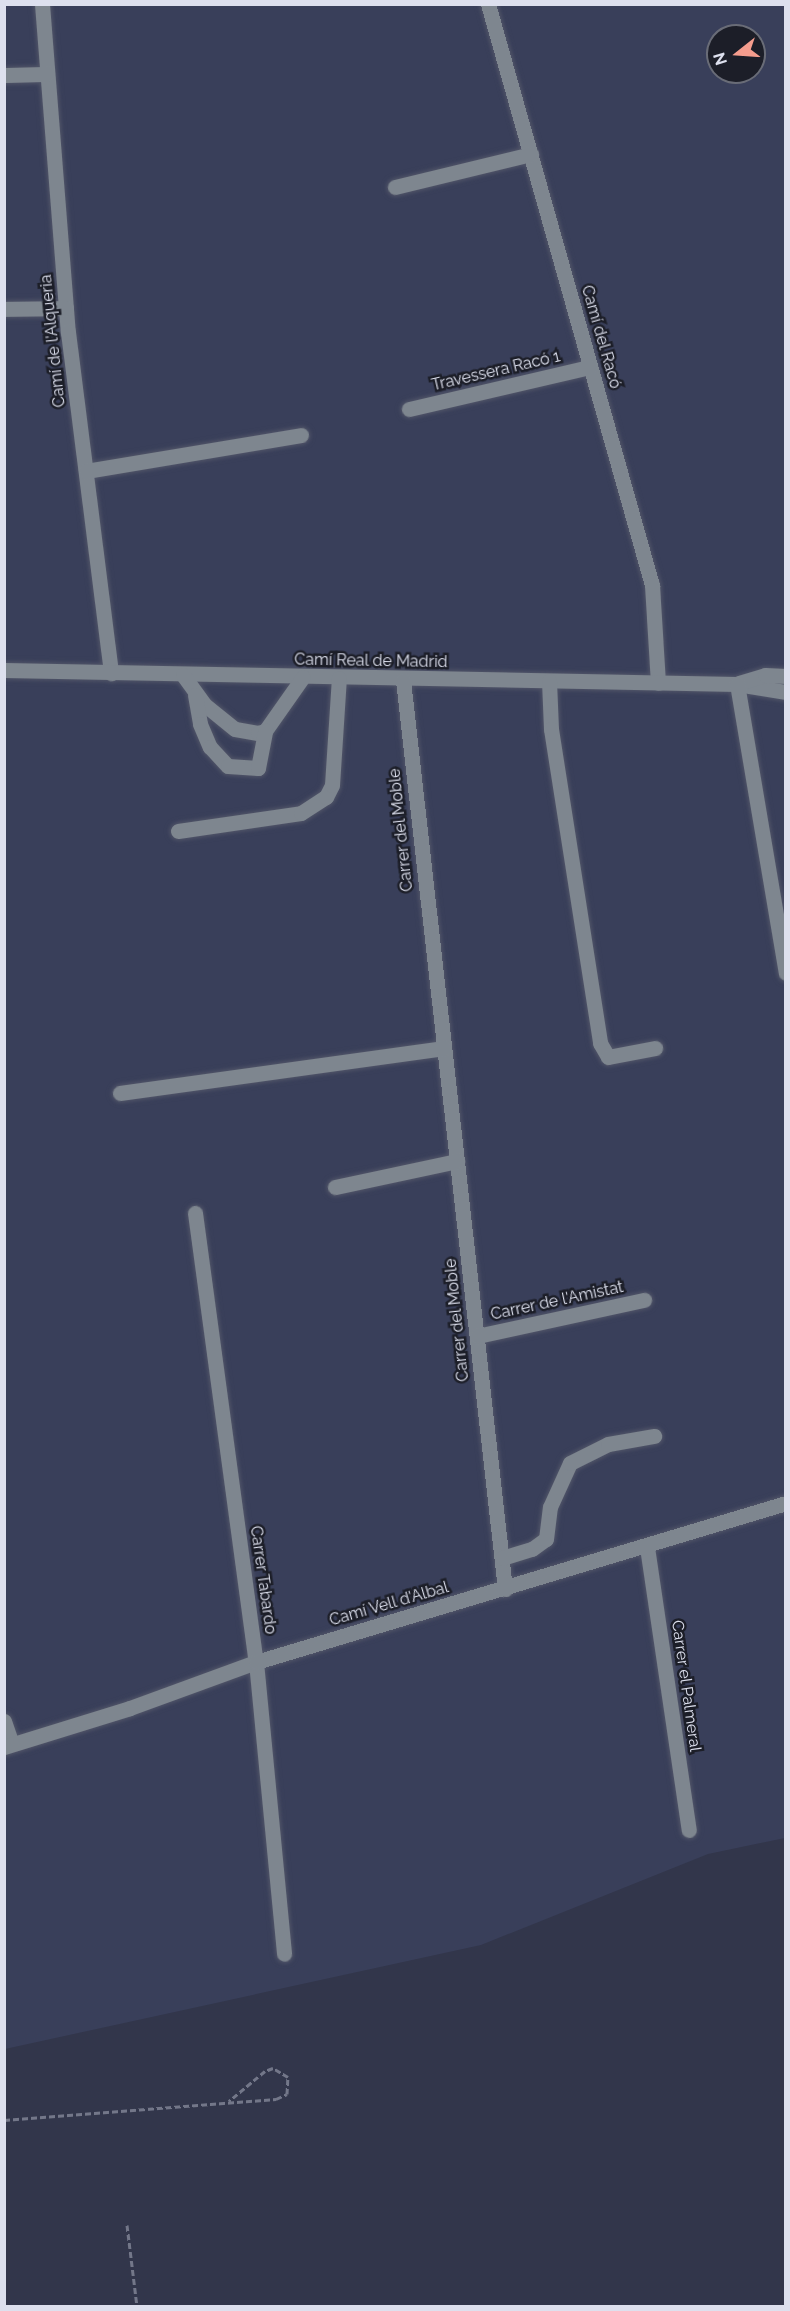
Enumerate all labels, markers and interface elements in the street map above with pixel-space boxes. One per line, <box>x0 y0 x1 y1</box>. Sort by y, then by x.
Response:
north arrow <box>706 24 766 84</box>
text: N <box>709 50 731 67</box>
street label: Camí de l'Alqueria <box>36 274 70 408</box>
street label: Camí del Racó <box>577 283 625 391</box>
street label: Travessera Racó 1 <box>430 347 562 395</box>
street label: Camí Real de Madrid <box>294 650 448 672</box>
street label: Carrer del Moble <box>385 767 417 893</box>
street label: Carrer del Moble <box>441 1257 473 1383</box>
street label: Carrer de l'Amistat <box>489 1278 625 1324</box>
street label: Carrer Tabardo <box>246 1524 280 1636</box>
street label: Camí Vell d'Albal <box>327 1578 451 1630</box>
street label: Carrer el Palmeral <box>667 1619 705 1753</box>

